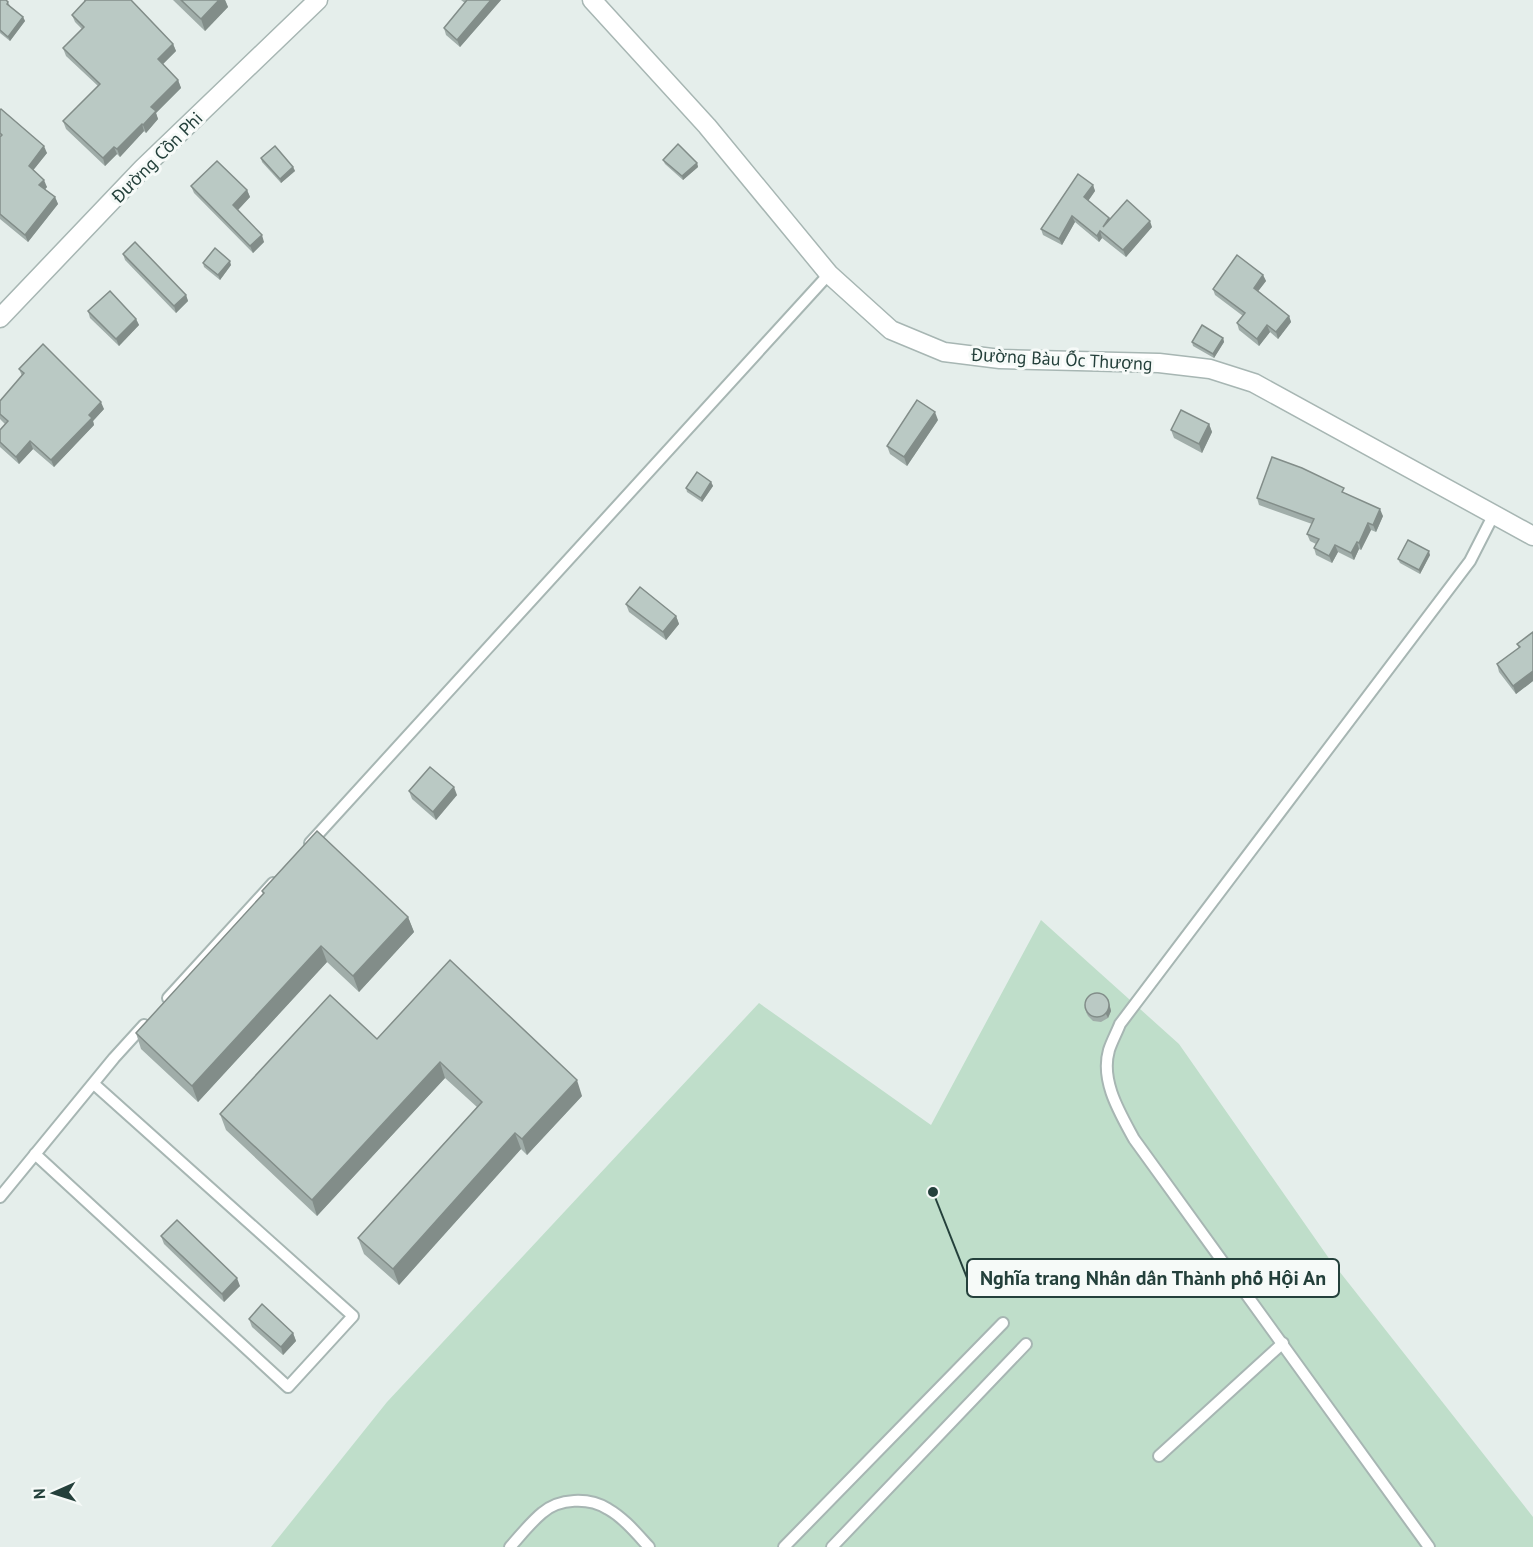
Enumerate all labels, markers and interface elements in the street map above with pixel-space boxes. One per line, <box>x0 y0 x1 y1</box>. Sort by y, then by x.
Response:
street label: Đường Cồn Phi <box>106 107 207 208</box>
street label: Đường Bàu Ốc Thượng <box>970 343 1153 375</box>
callout: Nghĩa trang Nhân dân Thành phố Hội An <box>967 1259 1339 1297</box>
text: Nghĩa trang Nhân dân Thành phố Hội An <box>980 1265 1326 1291</box>
north arrow <box>24 1463 84 1523</box>
text: N <box>29 1488 49 1500</box>

